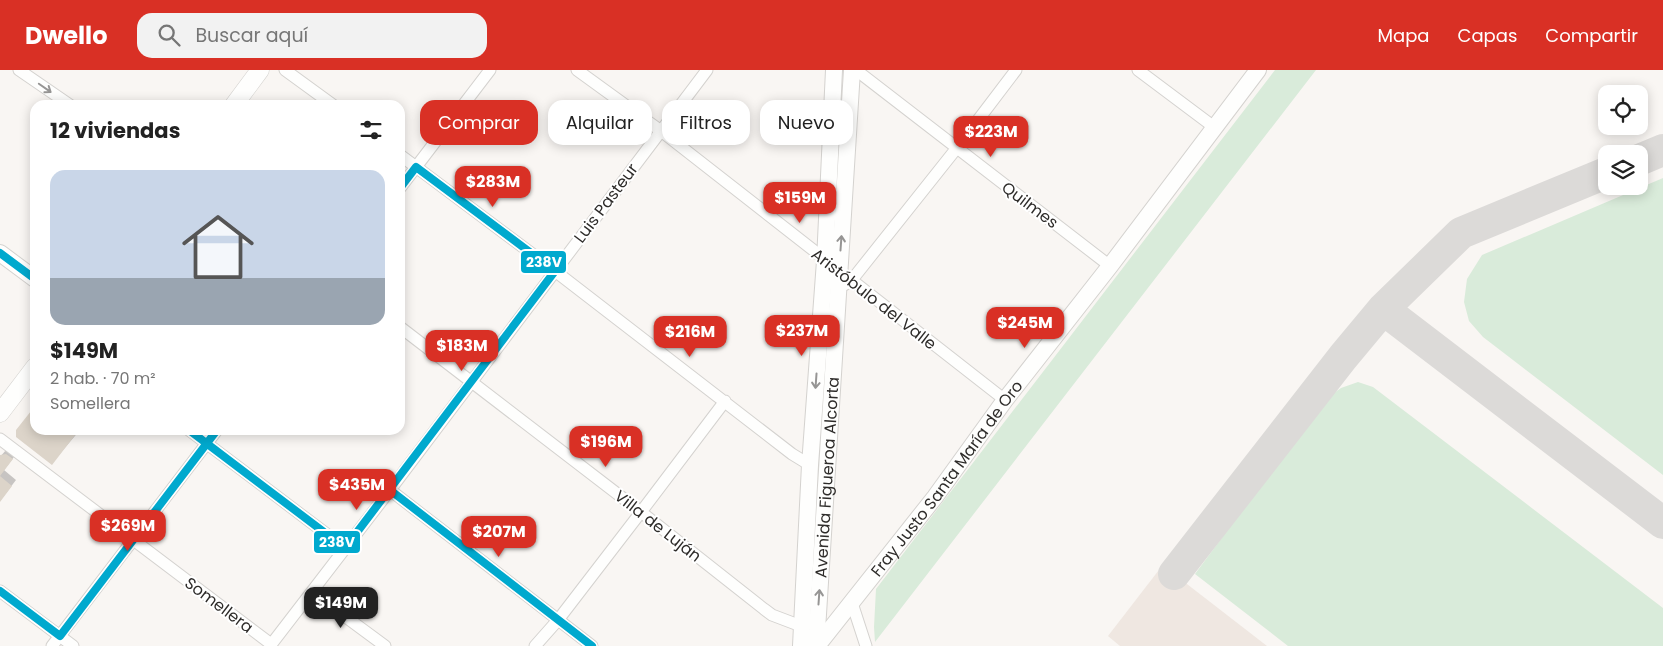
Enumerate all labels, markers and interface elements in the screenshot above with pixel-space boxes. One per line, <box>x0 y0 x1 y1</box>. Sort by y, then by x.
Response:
search box <box>137 13 487 58</box>
text: Dwello <box>25 19 107 52</box>
icon: search <box>155 21 183 49</box>
text: Buscar aquí <box>195 22 308 49</box>
text: Mapa <box>1377 23 1430 48</box>
text: Capas <box>1458 23 1517 48</box>
text: Compartir <box>1545 23 1638 48</box>
one-way arrow <box>37 83 51 93</box>
map controls <box>1598 85 1648 195</box>
button: locate <box>1598 85 1648 135</box>
chip: Comprar <box>420 100 538 145</box>
chip: Alquilar <box>548 100 652 145</box>
chip: Filtros <box>662 100 750 145</box>
chip: Nuevo <box>760 100 853 145</box>
text: 12 viviendas <box>50 116 180 145</box>
icon: filters <box>357 116 385 144</box>
pin: $223M <box>956 116 1026 158</box>
text: $223M <box>964 120 1018 143</box>
button: layers <box>1598 145 1648 195</box>
street label: Luis Pasteur <box>568 158 644 248</box>
pin: $283M <box>458 166 528 208</box>
text: $283M <box>466 170 520 193</box>
street label: Quilmes <box>997 176 1063 234</box>
pin: $159M <box>765 182 835 224</box>
text: $159M <box>774 186 826 209</box>
icon: home <box>173 202 263 292</box>
one-way arrow <box>837 235 846 251</box>
street label: Aristóbulo del Valle <box>807 243 941 355</box>
line badge: 238V <box>520 250 567 274</box>
text: 238V <box>526 252 563 272</box>
pin: $245M <box>990 306 1060 349</box>
text: $245M <box>997 311 1053 334</box>
pin: $237M <box>767 314 837 357</box>
pin: $216M <box>655 316 725 358</box>
text: $237M <box>776 319 828 342</box>
text: $216M <box>665 320 715 343</box>
pin: $183M <box>427 330 497 372</box>
text: $183M <box>436 334 488 357</box>
text: $149M <box>50 336 118 365</box>
text: 2 hab. · 70 m² <box>50 367 155 390</box>
one-way arrow <box>811 372 821 388</box>
street label: Fray Justo Santa María de Oro <box>865 375 1028 581</box>
street label: Avenida Figueroa Alcorta <box>809 376 844 579</box>
text: Somellera <box>50 392 131 415</box>
pin: $196M <box>571 426 641 468</box>
text: $196M <box>580 430 632 453</box>
pin: $435M <box>322 468 392 511</box>
text: $435M <box>329 473 385 496</box>
street label: Villa de Luján <box>610 485 706 567</box>
pin: $269M <box>93 510 163 552</box>
text: $269M <box>101 514 155 537</box>
pin: $207M <box>464 516 534 558</box>
text: $207M <box>472 520 526 543</box>
line badge: 238V <box>313 530 361 554</box>
text: 238V <box>319 532 356 552</box>
street label: Somellera <box>180 572 258 638</box>
pin: $149M <box>306 586 376 629</box>
one-way arrow <box>814 590 823 606</box>
text: $149M <box>315 591 367 614</box>

